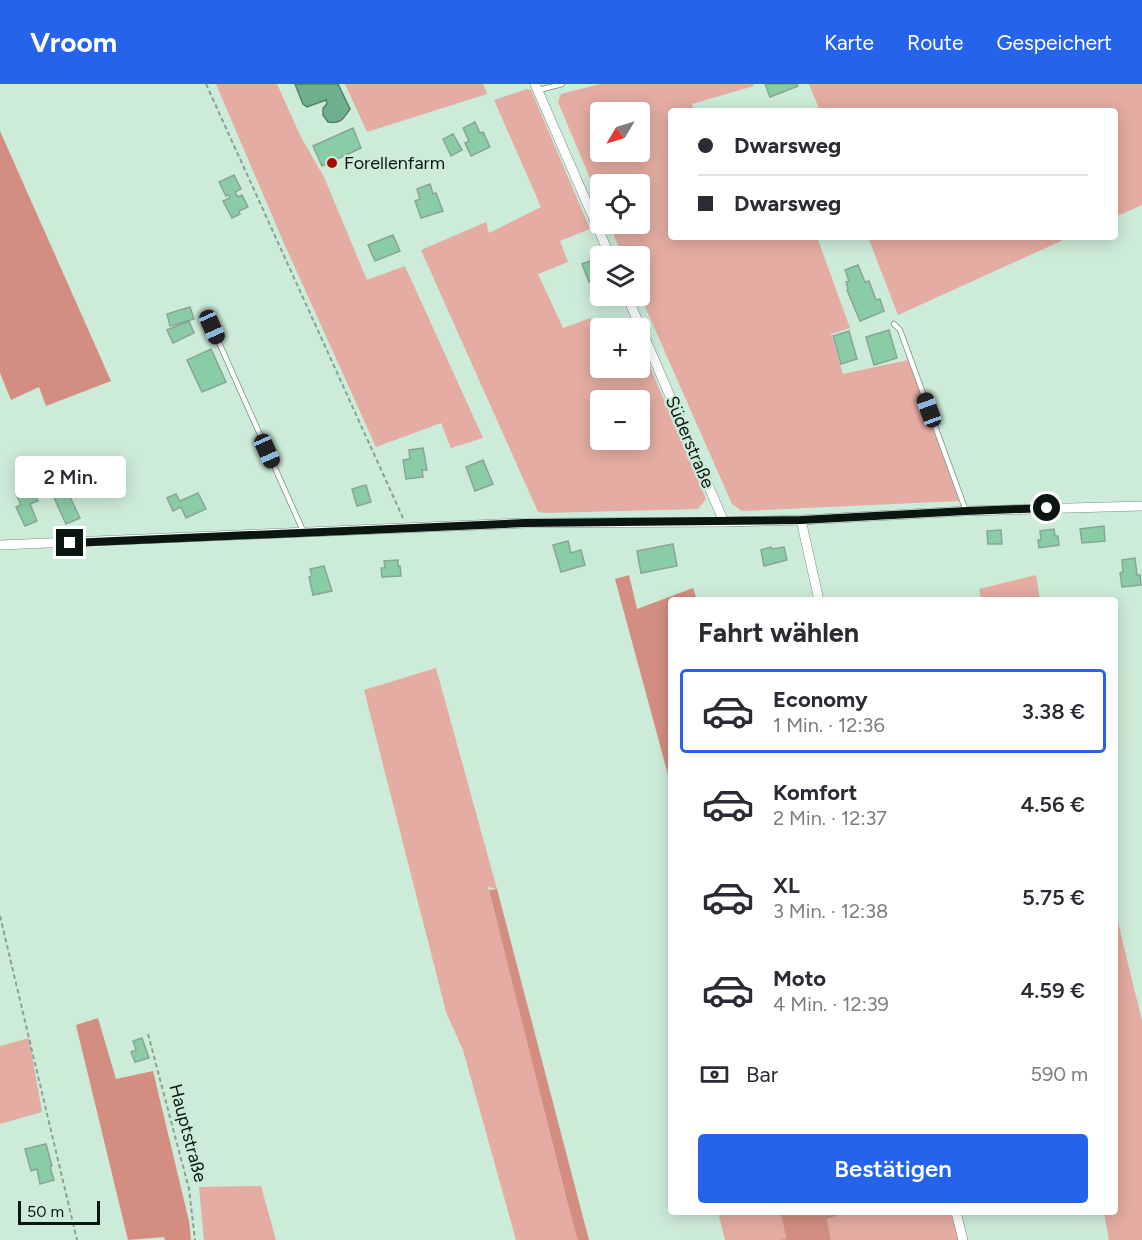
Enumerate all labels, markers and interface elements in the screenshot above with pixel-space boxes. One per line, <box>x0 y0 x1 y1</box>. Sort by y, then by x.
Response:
text: Vroom <box>30 25 117 59</box>
text: Karte <box>824 30 874 55</box>
text: Route <box>907 30 963 55</box>
text: Gespeichert <box>996 30 1112 55</box>
north arrow <box>590 102 650 162</box>
map controls <box>590 102 650 450</box>
text: Dwarsweg <box>734 132 841 159</box>
place label: Forellenfarm <box>344 152 445 174</box>
marker: Forellenfarm <box>325 156 339 170</box>
button: locate <box>590 174 650 234</box>
text: Dwarsweg <box>734 190 841 217</box>
button: layers <box>590 246 650 306</box>
car <box>196 307 228 347</box>
button: + <box>590 318 650 378</box>
button: − <box>590 390 650 450</box>
car <box>914 390 944 430</box>
street label: Süderstraße <box>661 393 719 492</box>
car <box>251 431 283 471</box>
callout: 2 Min. <box>14 456 125 498</box>
text: 2 Min. <box>43 465 98 489</box>
route start <box>1033 494 1060 521</box>
route end <box>56 529 83 556</box>
text: Fahrt wählen <box>698 616 859 649</box>
icon: car <box>701 684 755 738</box>
text: Economy <box>773 686 868 713</box>
text: 3.38 € <box>1022 698 1085 725</box>
text: 1 Min. · 12:36 <box>773 713 885 737</box>
icon: car <box>701 777 755 831</box>
text: Komfort <box>773 779 857 806</box>
text: 4.56 € <box>1020 791 1085 818</box>
text: 2 Min. · 12:37 <box>773 806 887 830</box>
icon: car <box>701 870 755 924</box>
text: XL <box>773 872 800 899</box>
text: 5.75 € <box>1022 884 1085 911</box>
text: 3 Min. · 12:38 <box>773 899 888 923</box>
icon: car <box>701 963 755 1017</box>
text: Moto <box>773 965 826 992</box>
text: 4.59 € <box>1020 977 1085 1004</box>
text: 4 Min. · 12:39 <box>773 992 889 1016</box>
icon: cash <box>698 1058 731 1091</box>
text: Bar <box>746 1061 778 1088</box>
text: 590 m <box>1030 1062 1088 1086</box>
street label: Hauptstraße <box>164 1082 212 1185</box>
button: Bestätigen <box>698 1134 1088 1203</box>
scale bar <box>18 1198 100 1226</box>
text: 50 m <box>27 1202 64 1221</box>

